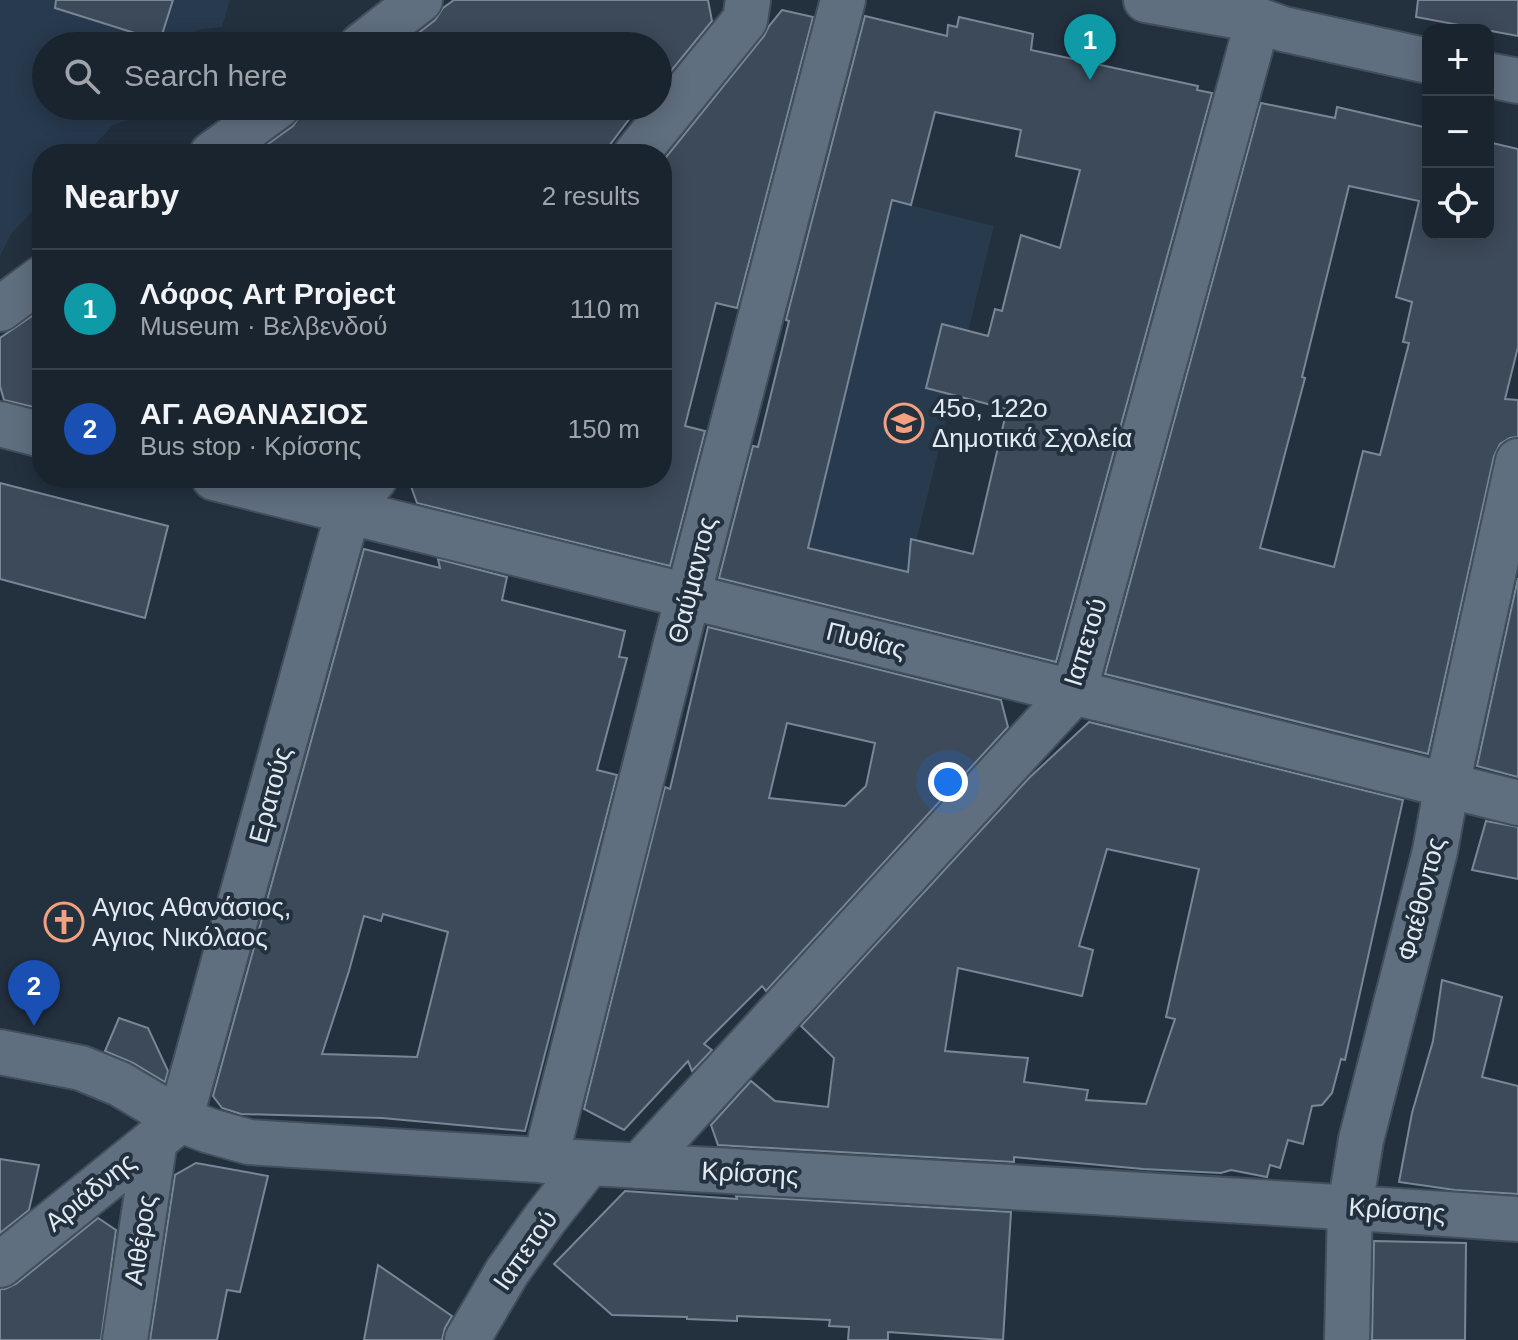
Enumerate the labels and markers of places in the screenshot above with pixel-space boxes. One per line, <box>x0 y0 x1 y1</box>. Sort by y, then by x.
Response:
pin: 1 <box>1064 14 1116 80</box>
place label: 45ο, 122ο Δημοτικά Σχολεία <box>932 393 1132 453</box>
school or university icon: 45ο, 122ο Δημοτικά Σχολεία <box>883 402 925 444</box>
place label: Αγιος Αθανάσιος, Αγιος Νικόλαος <box>92 892 291 952</box>
church icon: Αγιος Αθανάσιος, Αγιος Νικόλαος <box>43 901 85 943</box>
pin: 2 <box>8 960 60 1026</box>

